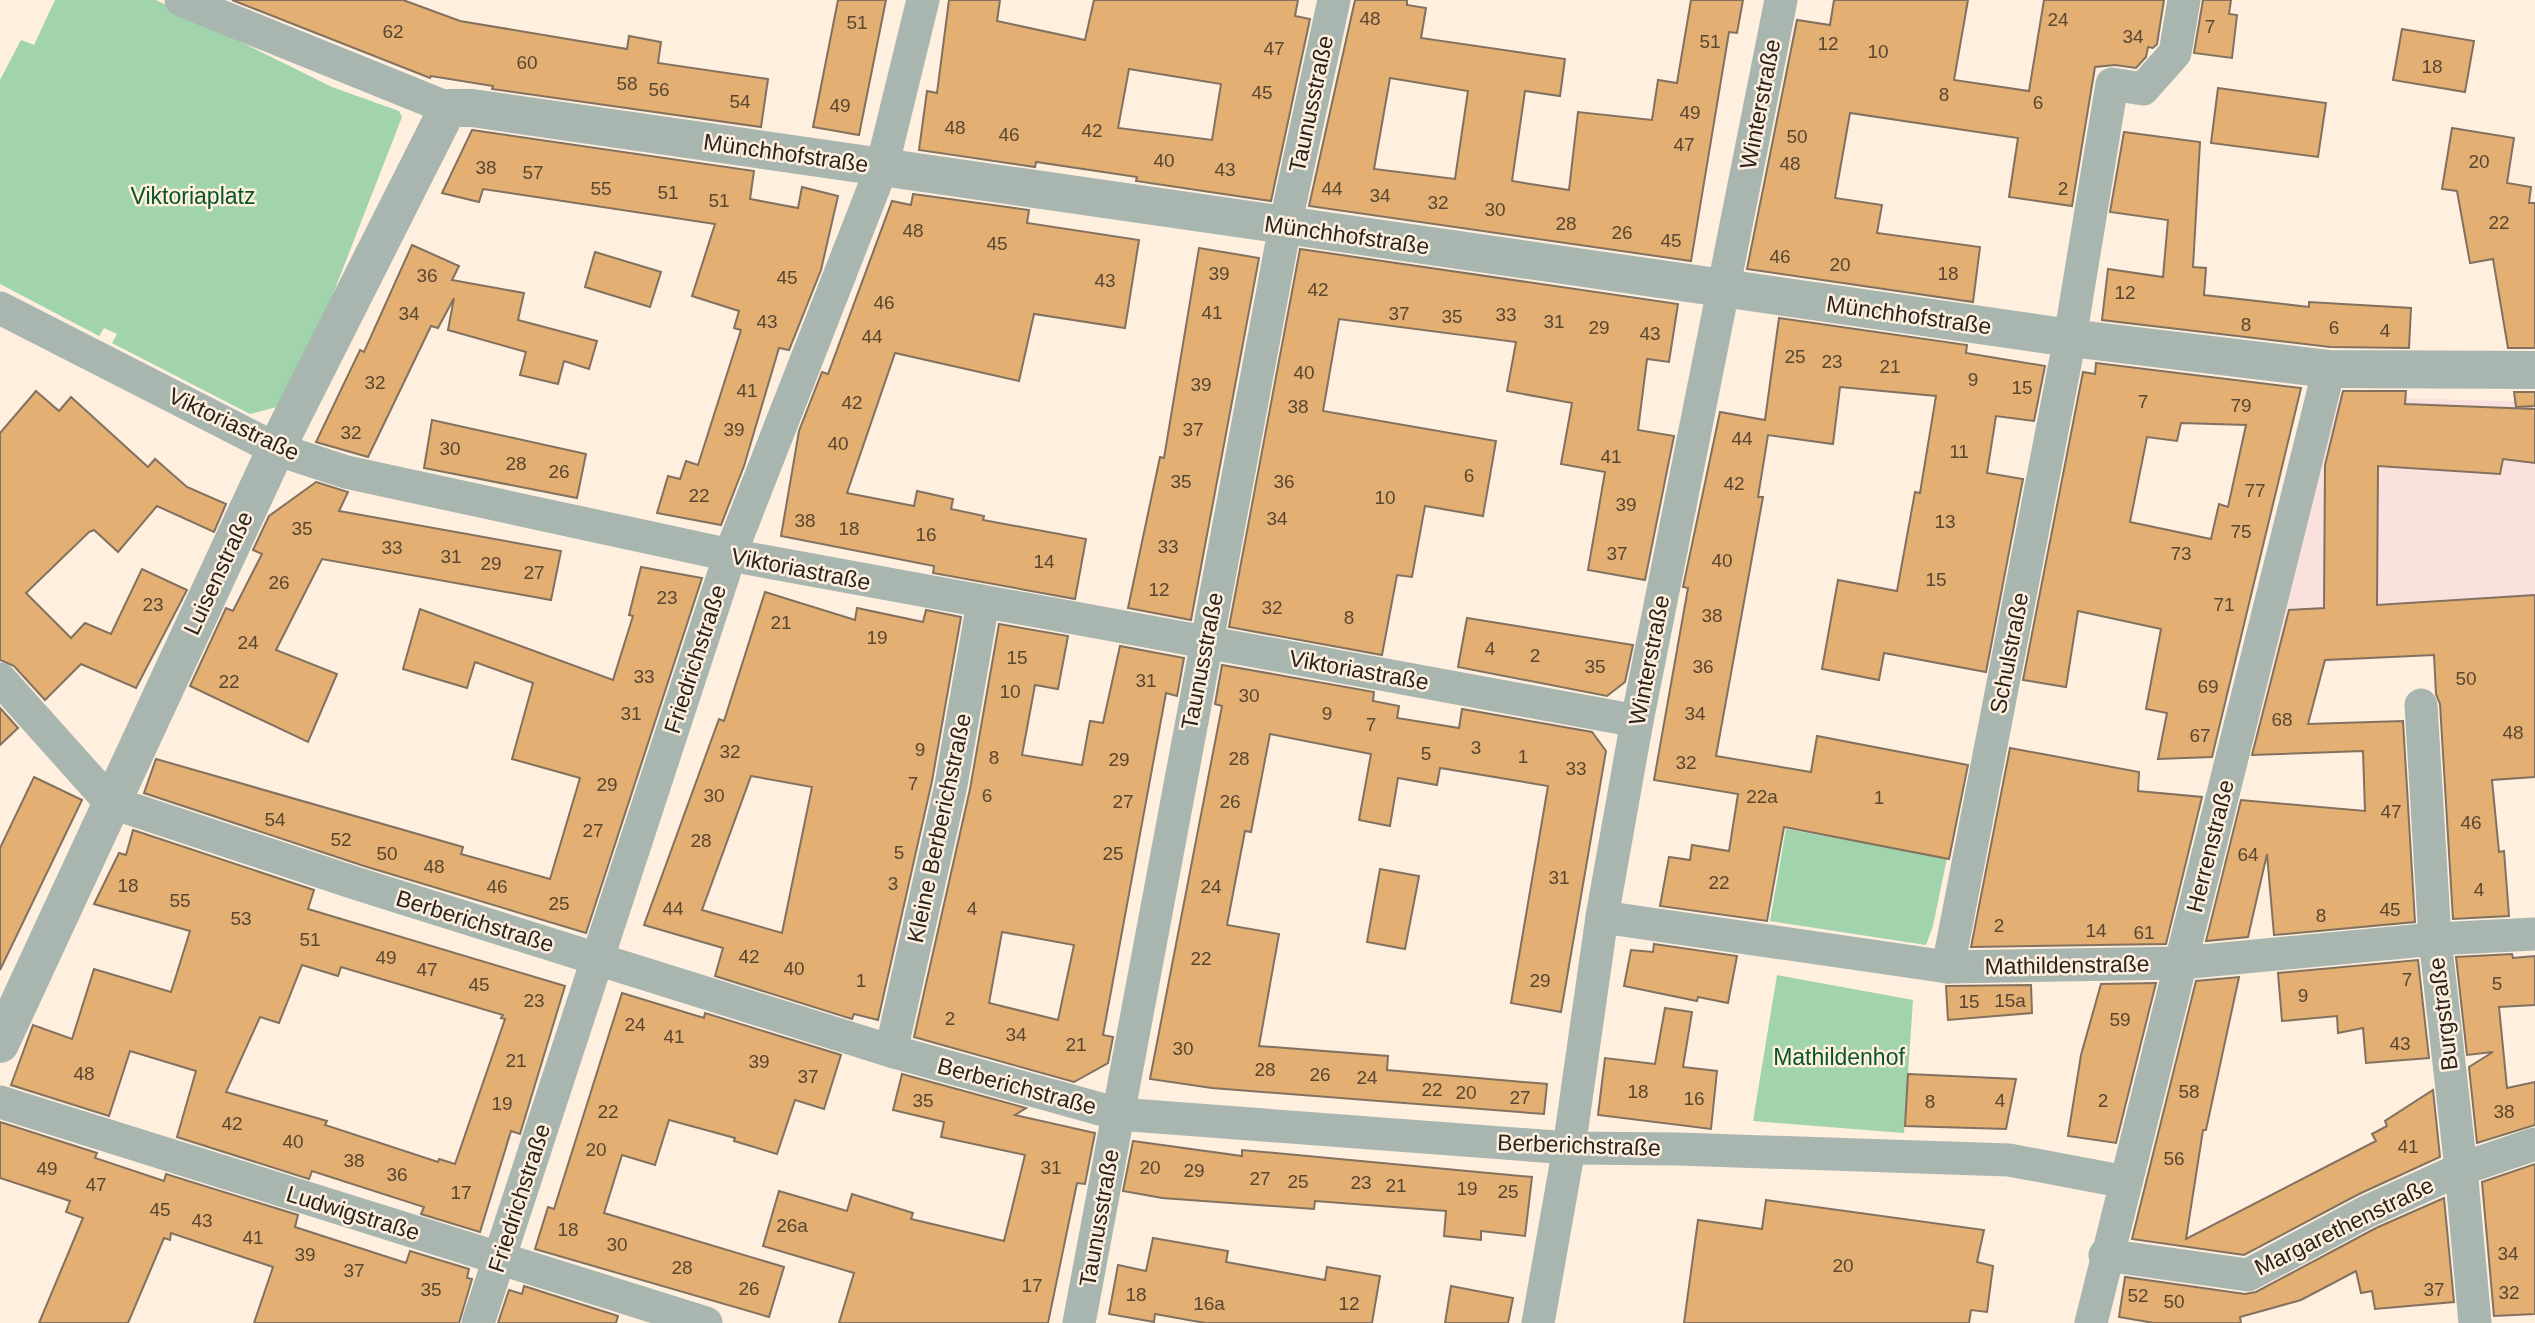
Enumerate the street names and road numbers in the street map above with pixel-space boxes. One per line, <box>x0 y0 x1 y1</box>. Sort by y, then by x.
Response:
street label: Taunusstraße <box>1284 33 1338 175</box>
street label: Winterstraße <box>1735 37 1785 171</box>
street label: Münchhofstraße <box>702 129 870 177</box>
street label: Münchhofstraße <box>1263 211 1431 259</box>
street label: Münchhofstraße <box>1825 291 1993 339</box>
street label: Viktoriastraße <box>164 382 304 466</box>
street label: Luisenstraße <box>178 507 258 639</box>
street label: Viktoriastraße <box>729 543 873 595</box>
street label: Friedrichstraße <box>659 581 731 737</box>
street label: Taunusstraße <box>1176 590 1228 732</box>
street label: Schulstraße <box>1985 590 2033 716</box>
street label: Winterstraße <box>1624 593 1674 727</box>
street label: Viktoriastraße <box>1287 645 1431 695</box>
street label: Kleine Berberichstraße <box>902 711 976 945</box>
street label: Herrenstraße <box>2181 777 2239 915</box>
street label: Berberichstraße <box>393 885 557 957</box>
street label: Mathildenstraße <box>1984 951 2150 979</box>
street label: Burgstraße <box>2423 956 2463 1072</box>
street label: Berberichstraße <box>935 1052 1099 1120</box>
street label: Friedrichstraße <box>483 1120 555 1276</box>
street label: Berberichstraße <box>1497 1129 1661 1161</box>
street label: Taunusstraße <box>1074 1147 1124 1289</box>
street label: Margarethenstraße <box>2250 1171 2438 1281</box>
street label: Ludwigstraße <box>283 1180 423 1246</box>

